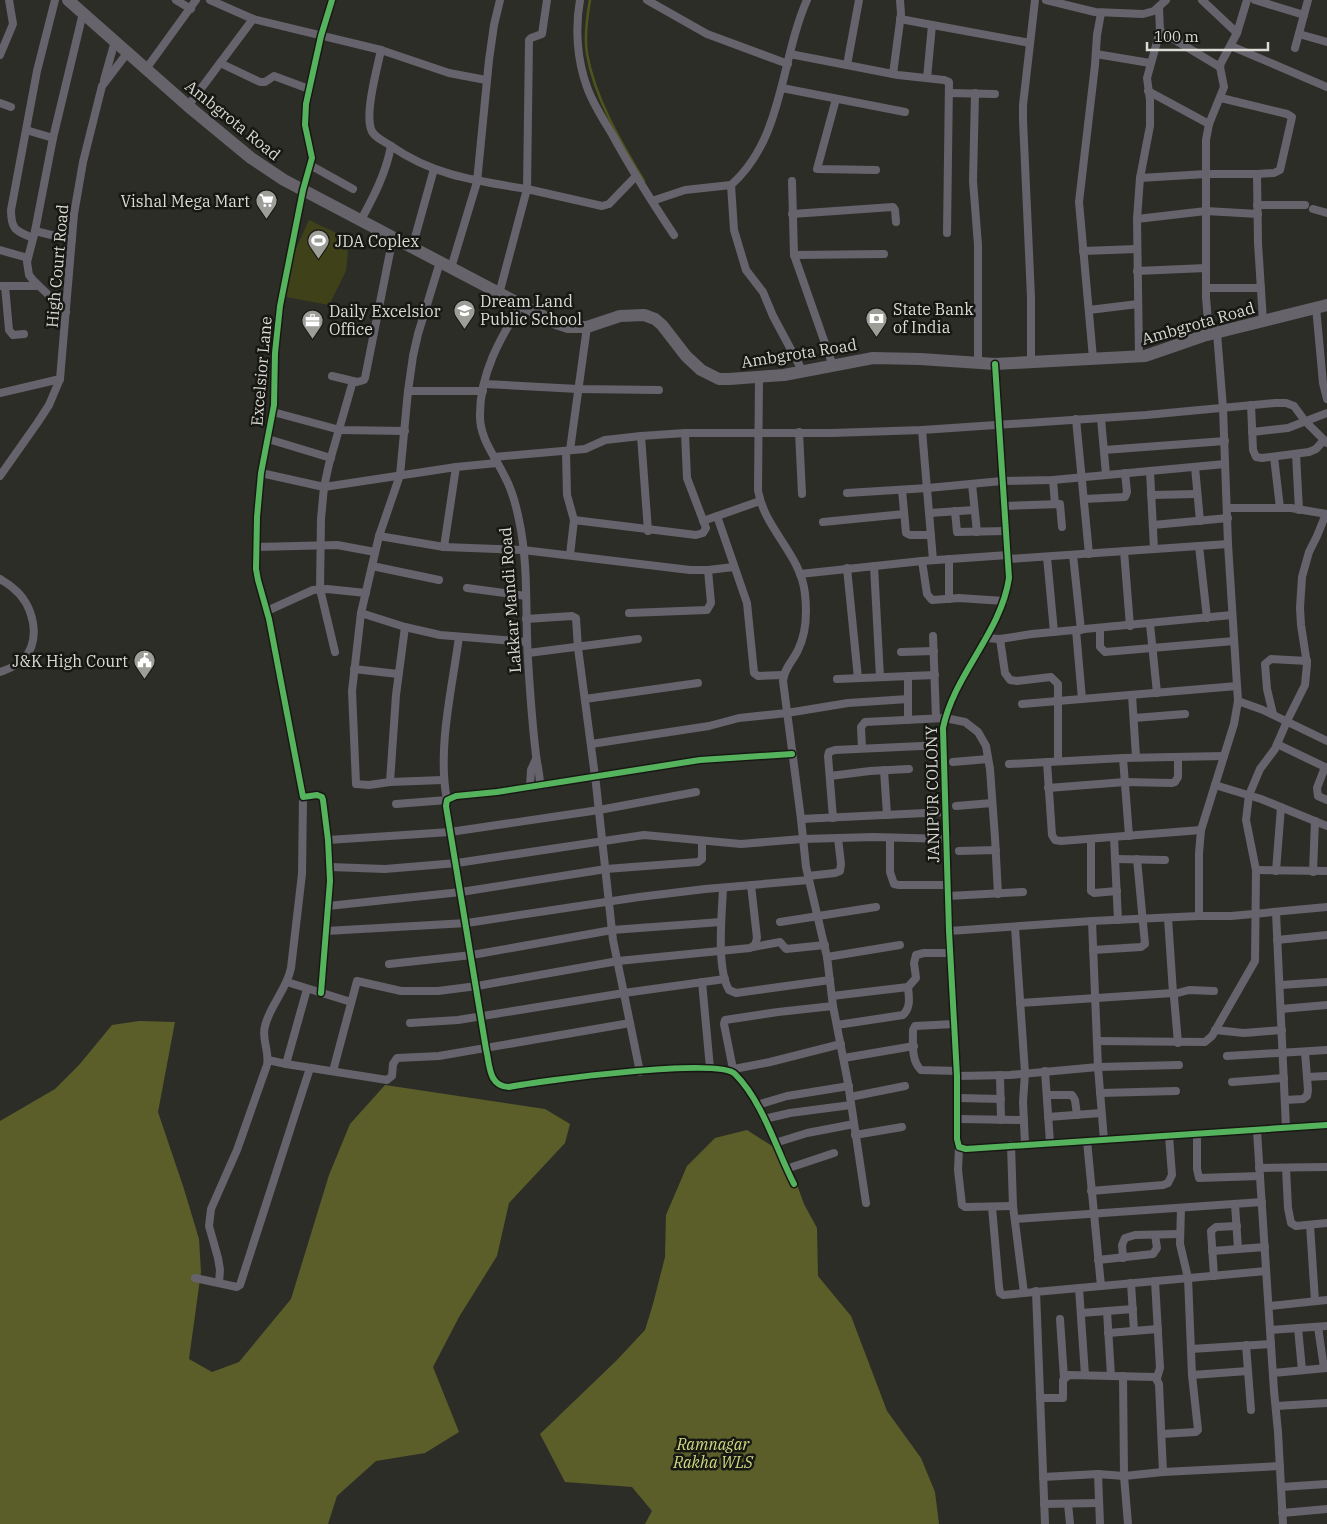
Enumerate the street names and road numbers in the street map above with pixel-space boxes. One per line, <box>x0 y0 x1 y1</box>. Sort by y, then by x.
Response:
street label: Ambgrota Road <box>181 75 285 165</box>
street label: High Court Road <box>42 203 72 329</box>
street label: Ambgrota Road <box>1139 297 1257 349</box>
street label: Excelsior Lane <box>246 315 276 427</box>
street label: Ambgrota Road <box>740 334 859 372</box>
street label: Lakkar Mandi Road <box>495 526 525 674</box>
street label: JANIPUR COLONY <box>921 725 943 863</box>

